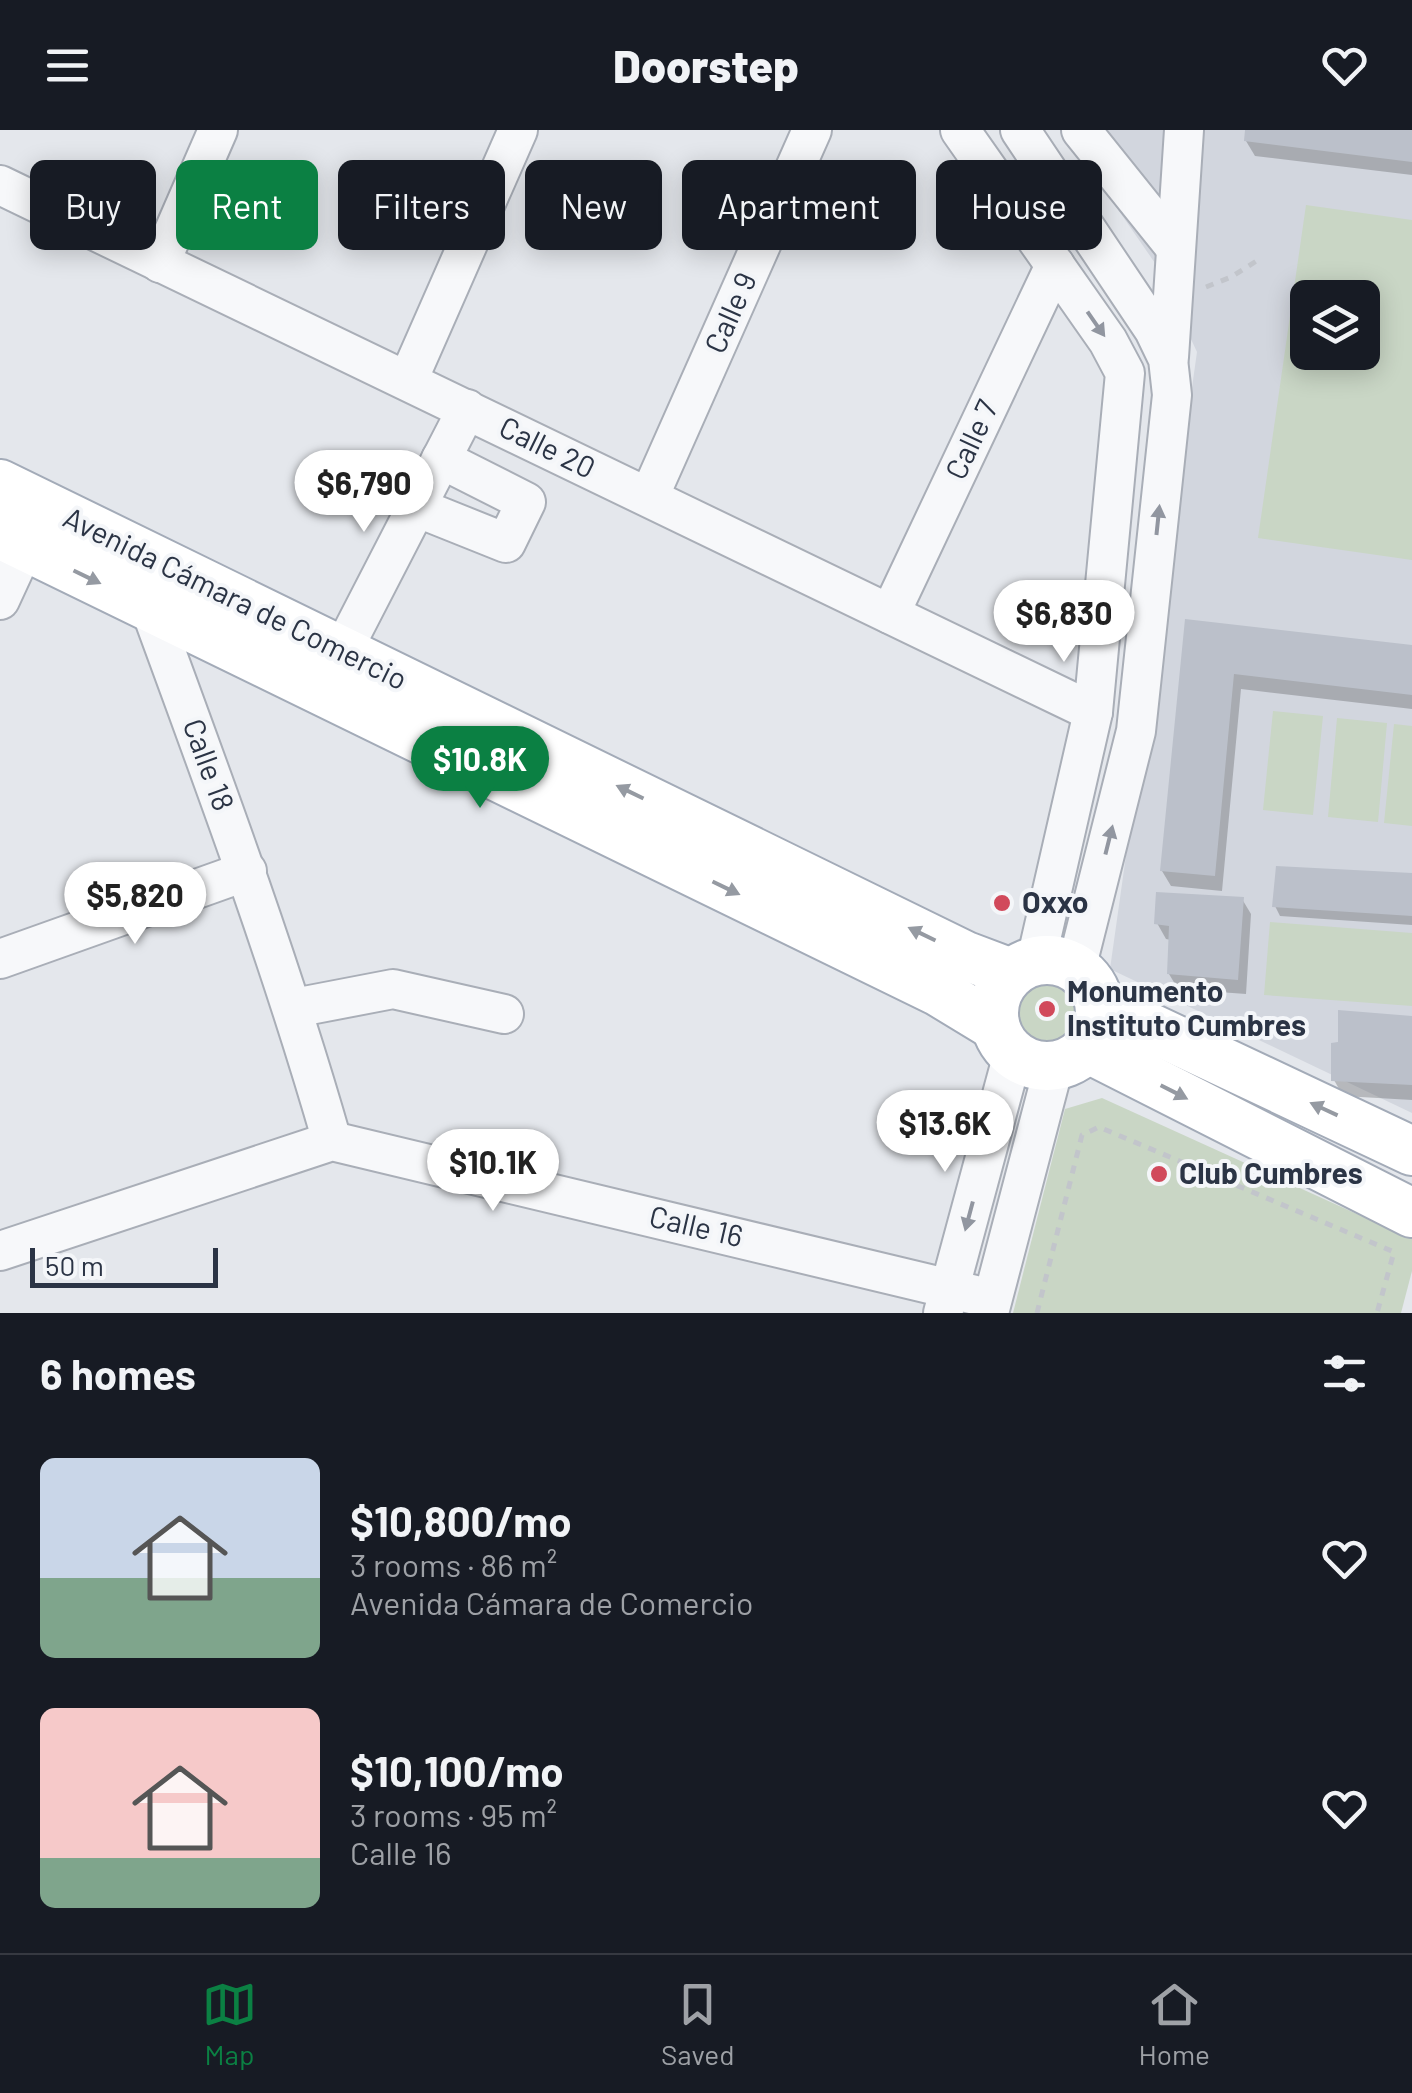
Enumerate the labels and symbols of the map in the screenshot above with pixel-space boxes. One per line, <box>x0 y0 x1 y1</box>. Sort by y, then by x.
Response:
street label: Calle 9 <box>695 266 763 358</box>
one-way arrow <box>1086 311 1105 338</box>
street label: Calle 7 <box>936 394 1004 485</box>
street label: Calle 20 <box>494 408 602 485</box>
pin: $6,790 <box>283 450 445 535</box>
street label: Avenida Cámara de Comercio <box>58 498 414 696</box>
one-way arrow <box>1151 503 1167 535</box>
one-way arrow <box>73 569 102 586</box>
pin: $6,830 <box>983 580 1145 665</box>
street label: Calle 18 <box>177 713 243 815</box>
pin: $10.8K <box>399 726 561 811</box>
one-way arrow <box>615 783 644 800</box>
one-way arrow <box>1101 824 1117 855</box>
pin: $5,820 <box>54 862 216 947</box>
one-way arrow <box>711 879 740 896</box>
place label: Oxxo <box>1022 883 1089 919</box>
marker: Oxxo <box>991 892 1013 914</box>
one-way arrow <box>907 926 936 943</box>
place label: Monumento Instituto Cumbres <box>1067 972 1306 1042</box>
marker: Monumento Instituto Cumbres <box>1036 998 1058 1020</box>
one-way arrow <box>1160 1083 1189 1100</box>
pin: $13.6K <box>864 1090 1026 1175</box>
one-way arrow <box>1309 1101 1338 1118</box>
pin: $10.1K <box>412 1129 574 1214</box>
place label: Club Cumbres <box>1179 1154 1363 1190</box>
marker: Club Cumbres <box>1148 1163 1170 1185</box>
street label: Calle 16 <box>646 1197 747 1253</box>
one-way arrow <box>960 1201 976 1232</box>
scale bar <box>30 1243 218 1288</box>

